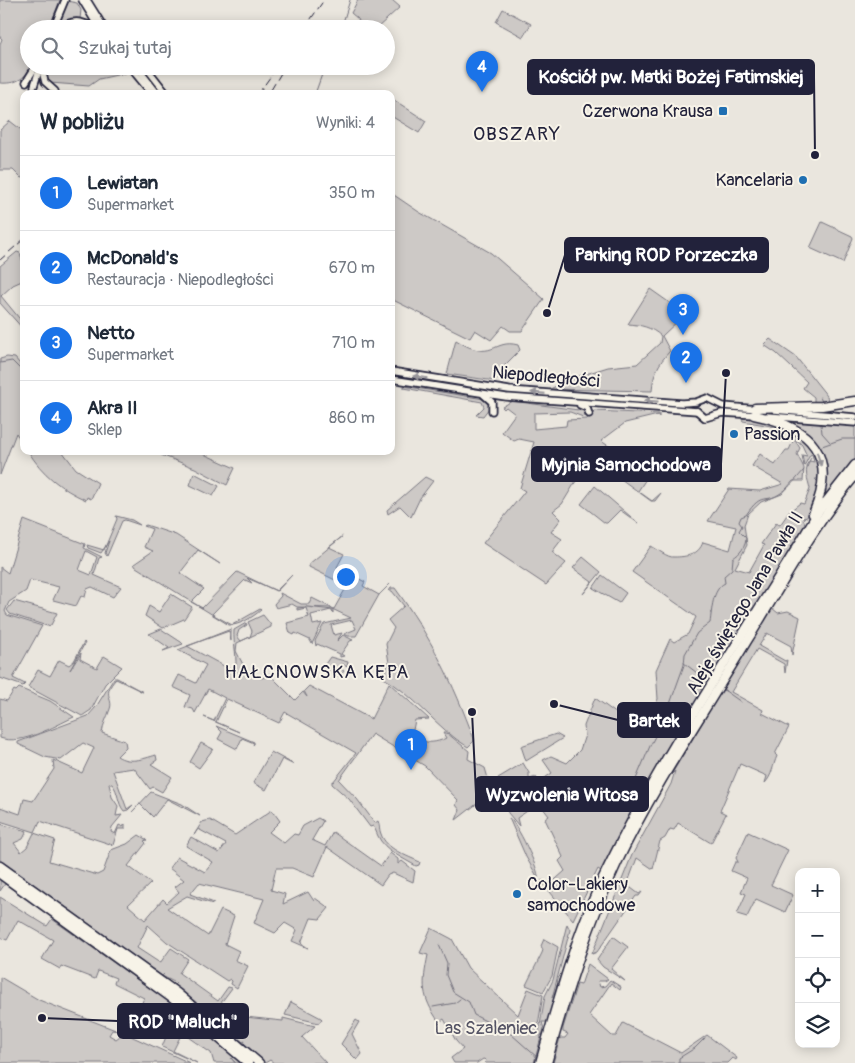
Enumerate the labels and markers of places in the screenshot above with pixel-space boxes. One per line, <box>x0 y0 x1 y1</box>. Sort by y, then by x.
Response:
pin: 4 <box>466 51 498 92</box>
callout: Kościół pw. Matki Bożej Fatimskiej <box>528 60 814 94</box>
place label: Czerwona Krausa <box>582 100 713 123</box>
marker: Czerwona Krausa <box>717 105 729 117</box>
place label: Kancelaria <box>715 169 793 192</box>
marker: Kancelaria <box>797 174 809 186</box>
callout: Parking ROD Porzeczka <box>565 238 768 272</box>
pin: 3 <box>667 294 699 335</box>
pin: 2 <box>670 342 702 383</box>
place label: Passion <box>744 423 801 446</box>
marker: Passion <box>728 428 740 440</box>
callout: Myjnia Samochodowa <box>532 447 721 481</box>
callout: Bartek <box>618 703 690 737</box>
pin: 1 <box>395 729 427 770</box>
callout: Wyzwolenia Witosa <box>476 777 648 811</box>
place label: Color-Lakiery samochodowe <box>527 873 635 917</box>
marker: Color-Lakiery samochodowe <box>511 888 523 900</box>
callout: ROD "Maluch" <box>118 1004 248 1038</box>

